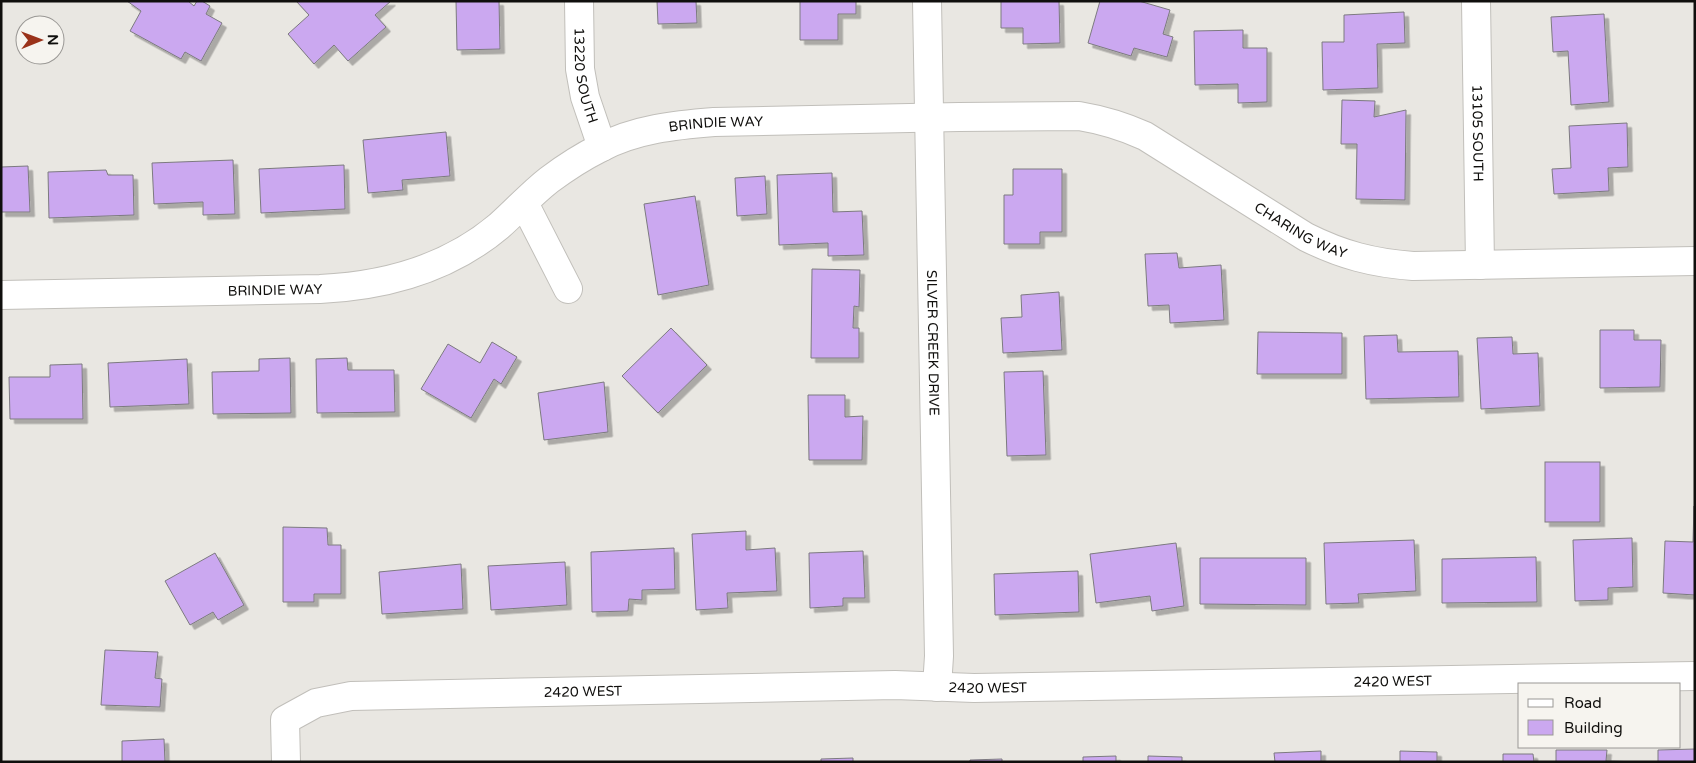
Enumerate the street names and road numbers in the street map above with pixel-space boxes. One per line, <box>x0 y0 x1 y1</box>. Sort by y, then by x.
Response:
street label: 13220 SOUTH <box>570 27 601 126</box>
street label: 13105 SOUTH <box>1468 84 1487 182</box>
street label: BRINDIE WAY <box>667 113 763 136</box>
street label: CHARING WAY <box>1251 199 1349 262</box>
street label: SILVER CREEK DRIVE <box>923 270 943 416</box>
street label: BRINDIE WAY <box>227 281 323 300</box>
street label: 2420 WEST <box>1353 672 1433 691</box>
street label: 2420 WEST <box>948 679 1028 697</box>
street label: 2420 WEST <box>543 683 623 701</box>

